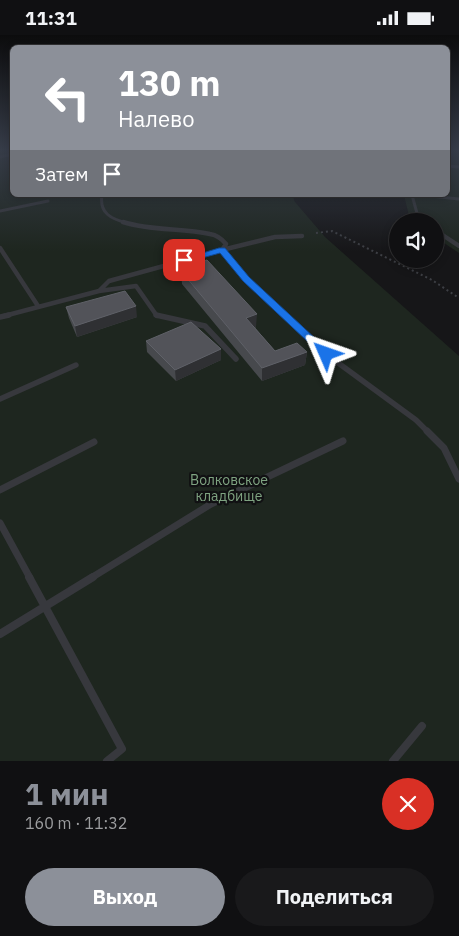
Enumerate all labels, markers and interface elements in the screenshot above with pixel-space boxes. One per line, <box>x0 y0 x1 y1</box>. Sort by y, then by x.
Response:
text: 11:31 <box>25 6 77 30</box>
text: 130 m <box>118 60 221 106</box>
icon: left <box>35 65 100 130</box>
text: Налево <box>118 104 195 133</box>
icon: arrive <box>98 160 126 188</box>
text: Затем <box>35 162 88 186</box>
map controls <box>389 213 444 268</box>
button: sound <box>389 213 444 268</box>
pin <box>163 239 205 281</box>
icon: arrive <box>170 246 198 274</box>
position arrow <box>299 327 351 379</box>
park label: Волковское кладбище <box>190 471 268 505</box>
text: 1 мин <box>25 774 109 813</box>
button: close <box>382 778 434 830</box>
text: 160 m · 11:32 <box>25 813 127 833</box>
button: Выход <box>25 868 225 926</box>
button: Поделиться <box>235 868 434 926</box>

